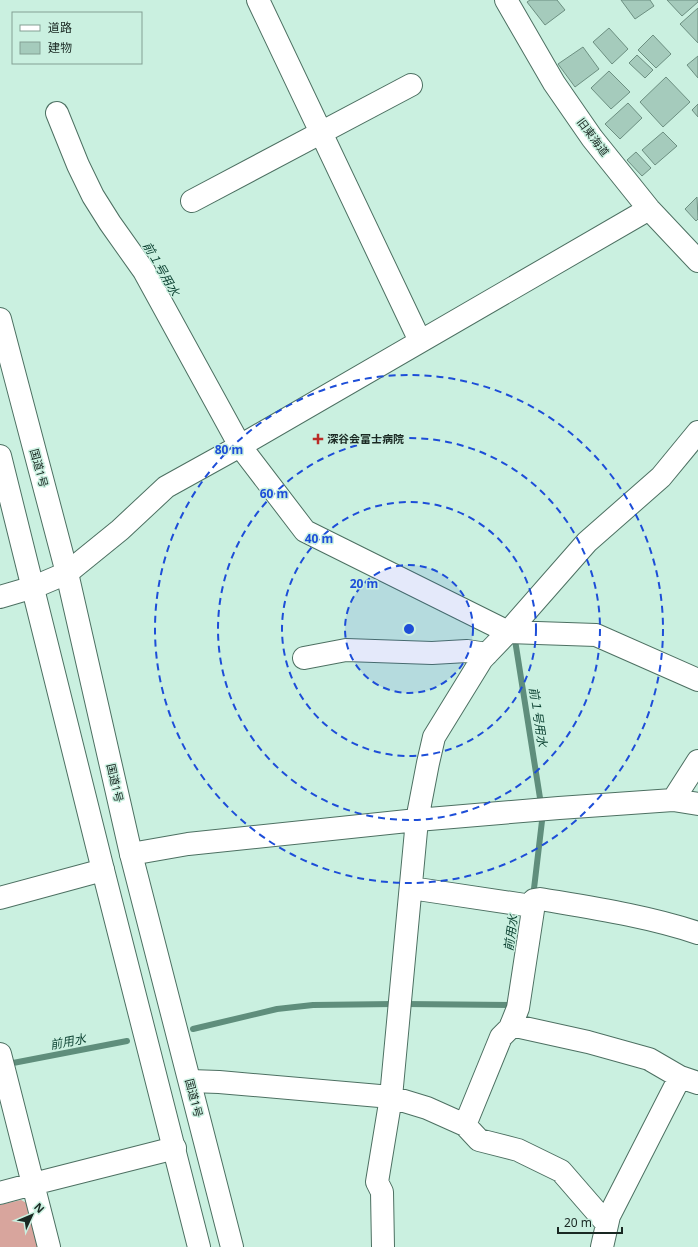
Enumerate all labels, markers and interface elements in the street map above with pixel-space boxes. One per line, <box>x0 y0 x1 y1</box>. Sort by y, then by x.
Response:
legend <box>12 12 142 64</box>
text: 道路 <box>48 19 72 36</box>
text: 建物 <box>48 39 72 56</box>
street label: 旧東海道 <box>574 115 613 159</box>
water label: 前１号用水 <box>139 239 185 301</box>
place label: 深谷会富士病院 <box>327 431 404 446</box>
marker: 深谷会富士病院 <box>312 433 324 445</box>
text: 80 m <box>215 441 243 458</box>
street label: 国道1号 <box>27 447 52 489</box>
text: 60 m <box>260 485 288 502</box>
text: 40 m <box>305 530 333 547</box>
text: 20 m <box>350 575 378 592</box>
centre of rings <box>402 622 416 636</box>
water label: 前１号用水 <box>525 686 552 750</box>
street label: 国道1号 <box>104 762 127 804</box>
water label: 前用水 <box>500 912 522 952</box>
water label: 前用水 <box>49 1029 89 1053</box>
street label: 国道1号 <box>182 1077 207 1119</box>
north arrow <box>12 1195 52 1235</box>
text: N <box>31 1199 48 1216</box>
scale bar <box>558 1209 622 1235</box>
text: 20 m <box>564 1214 592 1231</box>

